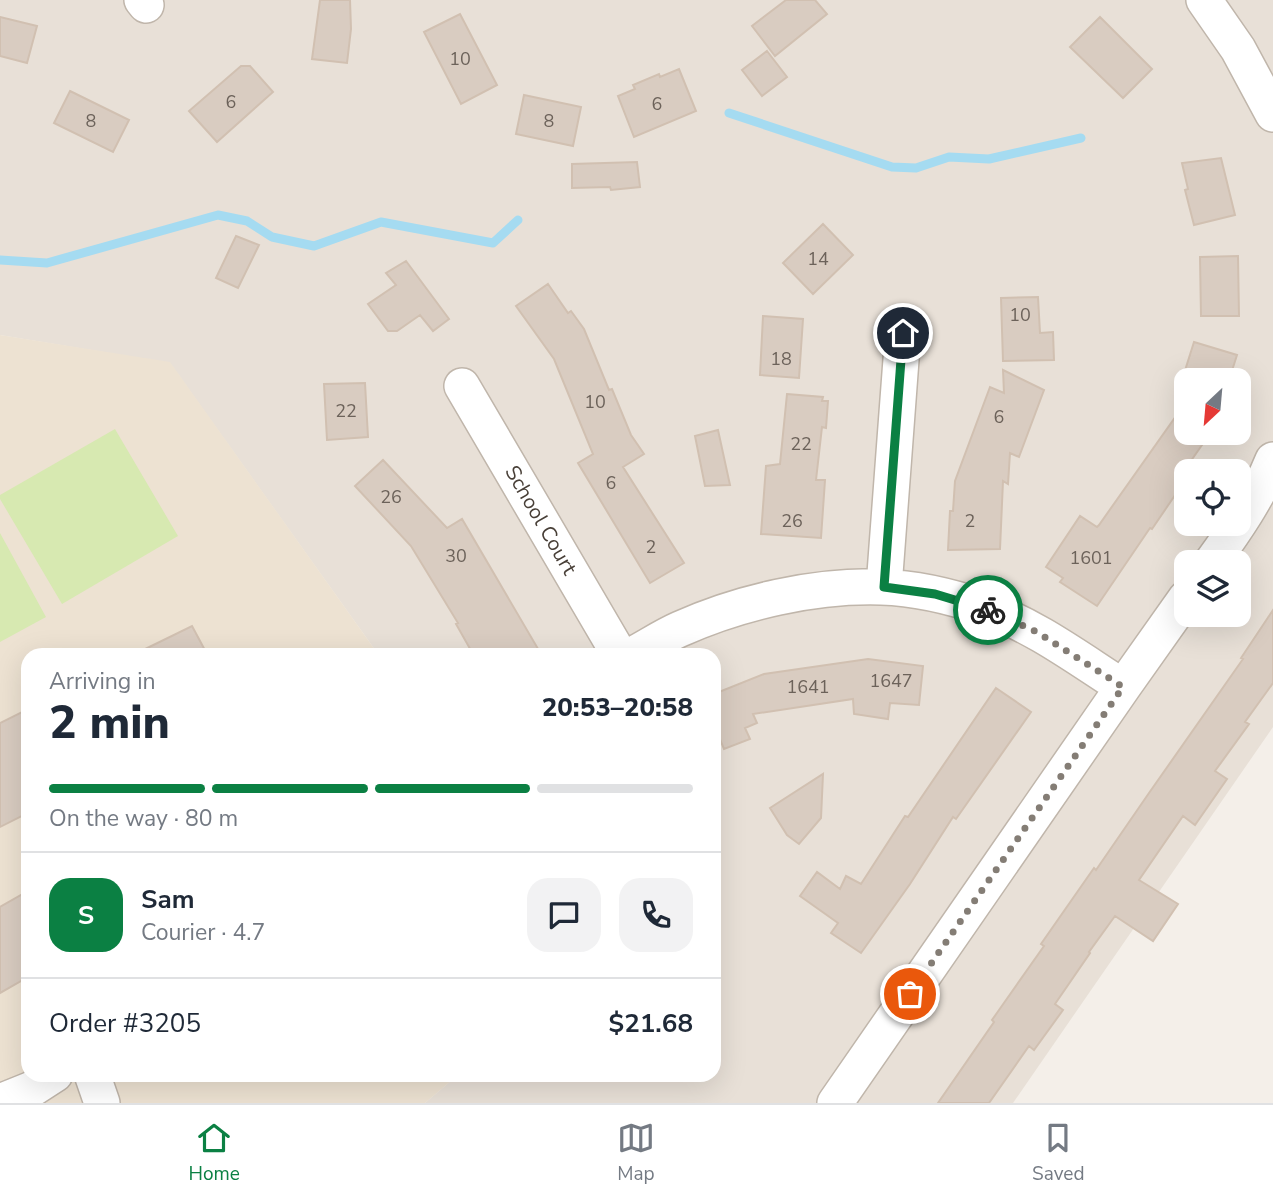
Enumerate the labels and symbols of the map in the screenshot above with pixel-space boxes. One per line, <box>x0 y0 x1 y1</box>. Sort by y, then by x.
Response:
house number: 10 <box>449 47 471 71</box>
house number: 6 <box>226 90 236 114</box>
house number: 6 <box>652 92 662 116</box>
house number: 8 <box>86 109 96 133</box>
house number: 8 <box>544 109 554 133</box>
house number: 14 <box>807 247 829 271</box>
pin <box>873 303 933 363</box>
house number: 10 <box>1009 303 1031 327</box>
house number: 18 <box>770 347 792 371</box>
north arrow <box>1174 368 1251 444</box>
house number: 10 <box>584 390 606 414</box>
house number: 22 <box>335 399 357 423</box>
house number: 6 <box>994 405 1004 429</box>
house number: 22 <box>790 432 812 456</box>
street label: School Court <box>498 460 584 580</box>
house number: 6 <box>606 471 616 495</box>
house number: 26 <box>380 485 402 509</box>
house number: 26 <box>781 509 803 533</box>
house number: 2 <box>965 509 975 533</box>
house number: 2 <box>646 535 656 559</box>
house number: 30 <box>445 544 467 568</box>
house number: 1601 <box>1069 546 1113 570</box>
courier <box>953 575 1023 645</box>
house number: 1647 <box>869 669 913 693</box>
house number: 1641 <box>786 675 830 699</box>
pin <box>880 964 940 1024</box>

